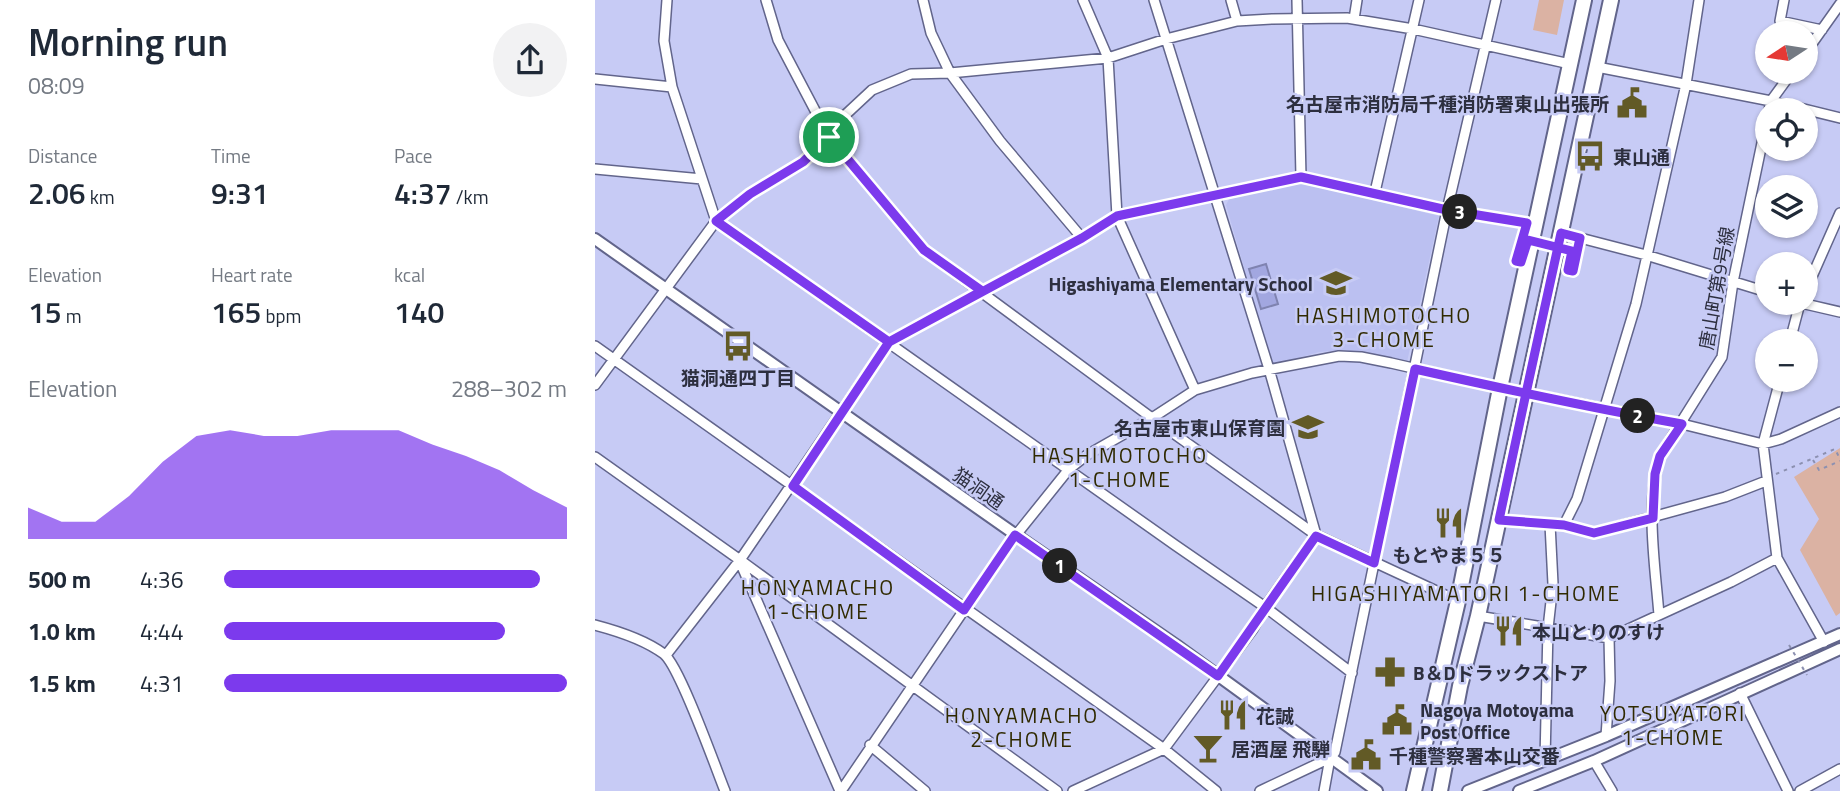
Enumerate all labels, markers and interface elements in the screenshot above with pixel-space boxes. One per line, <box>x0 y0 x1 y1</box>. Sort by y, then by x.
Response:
text: Morning run <box>28 13 228 71</box>
north arrow <box>1755 21 1818 84</box>
map controls <box>1755 21 1818 392</box>
button: share <box>493 23 567 97</box>
text: 08:09 <box>28 68 85 103</box>
public building icon: 名古屋市消防局千種消防署東山出張所 <box>1615 86 1649 120</box>
place label: 名古屋市消防局千種消防署東山出張所 <box>1286 89 1609 118</box>
button: locate <box>1755 98 1818 161</box>
pin <box>799 107 859 167</box>
icon: arrive <box>810 118 848 156</box>
bus stop icon: 東山通 <box>1573 139 1607 173</box>
text: Distance <box>28 141 97 170</box>
text: Time <box>211 141 251 170</box>
text: Pace <box>394 141 432 170</box>
place label: 東山通 <box>1613 142 1670 171</box>
text: 2.06 <box>28 170 86 216</box>
text: 9:31 <box>211 170 269 216</box>
text: 4:37 <box>394 170 452 216</box>
button: layers <box>1755 175 1818 238</box>
text: km <box>86 182 115 211</box>
text: /km <box>452 182 489 211</box>
pin: 3 <box>1443 194 1477 230</box>
text: 3 <box>1454 197 1465 226</box>
street label: 唐山町第9号線 <box>1691 224 1741 352</box>
button: + <box>1755 252 1818 315</box>
text: Elevation <box>28 260 102 289</box>
text: Heart rate <box>211 260 293 289</box>
text: kcal <box>394 260 425 289</box>
school or university icon: Higashiyama Elementary School <box>1319 266 1353 300</box>
place label: Higashiyama Elementary School <box>1049 269 1313 298</box>
text: 15 <box>28 289 62 335</box>
text: 165 <box>211 289 261 335</box>
text: 140 <box>394 289 444 335</box>
district label: HASHIMOTOCHO 3-CHOME <box>1296 299 1472 355</box>
text: m <box>62 301 82 330</box>
text: bpm <box>261 301 301 330</box>
bus stop icon: 猫洞通四丁目 <box>721 329 755 363</box>
button: − <box>1755 329 1818 392</box>
place label: 猫洞通四丁目 <box>681 363 795 392</box>
text: Elevation <box>28 371 117 406</box>
text: 288–302 m <box>451 371 567 406</box>
pin: 2 <box>1621 398 1655 434</box>
text: 2 <box>1632 401 1643 430</box>
school or university icon: 名古屋市東山保育園 <box>1291 410 1325 444</box>
place label: 名古屋市東山保育園 <box>1114 413 1285 442</box>
district label: HASHIMOTOCHO 1-CHOME <box>1032 439 1208 495</box>
street label: 猫洞通 <box>947 460 1011 516</box>
restaurant icon: もとやま５５ <box>1432 506 1466 540</box>
place label: もとやま５５ <box>1392 540 1506 569</box>
pin: 1 <box>1043 548 1077 584</box>
text: 1 <box>1054 551 1065 580</box>
text: 500 m <box>28 562 91 597</box>
text: 4:36 <box>140 562 184 597</box>
district label: HONYAMACHO 1-CHOME <box>741 571 895 627</box>
district label: HIGASHIYAMATORI 1-CHOME <box>1311 577 1621 609</box>
text: 1.0 km <box>28 614 96 649</box>
text: 4:44 <box>140 614 184 649</box>
restaurant icon: 本山とりのすけ <box>1492 614 1526 648</box>
place label: 本山とりのすけ <box>1532 617 1665 646</box>
pharmacy icon: B＆Dドラックストア <box>1373 655 1407 689</box>
place label: B＆Dドラックストア <box>1413 658 1588 687</box>
text: 1.5 km <box>28 666 96 701</box>
text: 4:31 <box>140 666 184 701</box>
place label: Nagoya Motoyama Post Office <box>1420 695 1574 746</box>
district label: YOTSUYATORI 1-CHOME <box>1600 697 1746 753</box>
restaurant icon: 花誠 <box>1216 698 1250 732</box>
district label: HONYAMACHO 2-CHOME <box>945 699 1099 755</box>
place label: 花誠 <box>1256 701 1294 730</box>
public building icon: Nagoya Motoyama Post Office <box>1380 703 1414 737</box>
bar icon: 居酒屋 飛騨 <box>1191 731 1225 765</box>
place label: 居酒屋 飛騨 <box>1231 734 1330 763</box>
public building icon: 千種警察署本山交番 <box>1349 738 1383 772</box>
place label: 千種警察署本山交番 <box>1389 741 1560 770</box>

